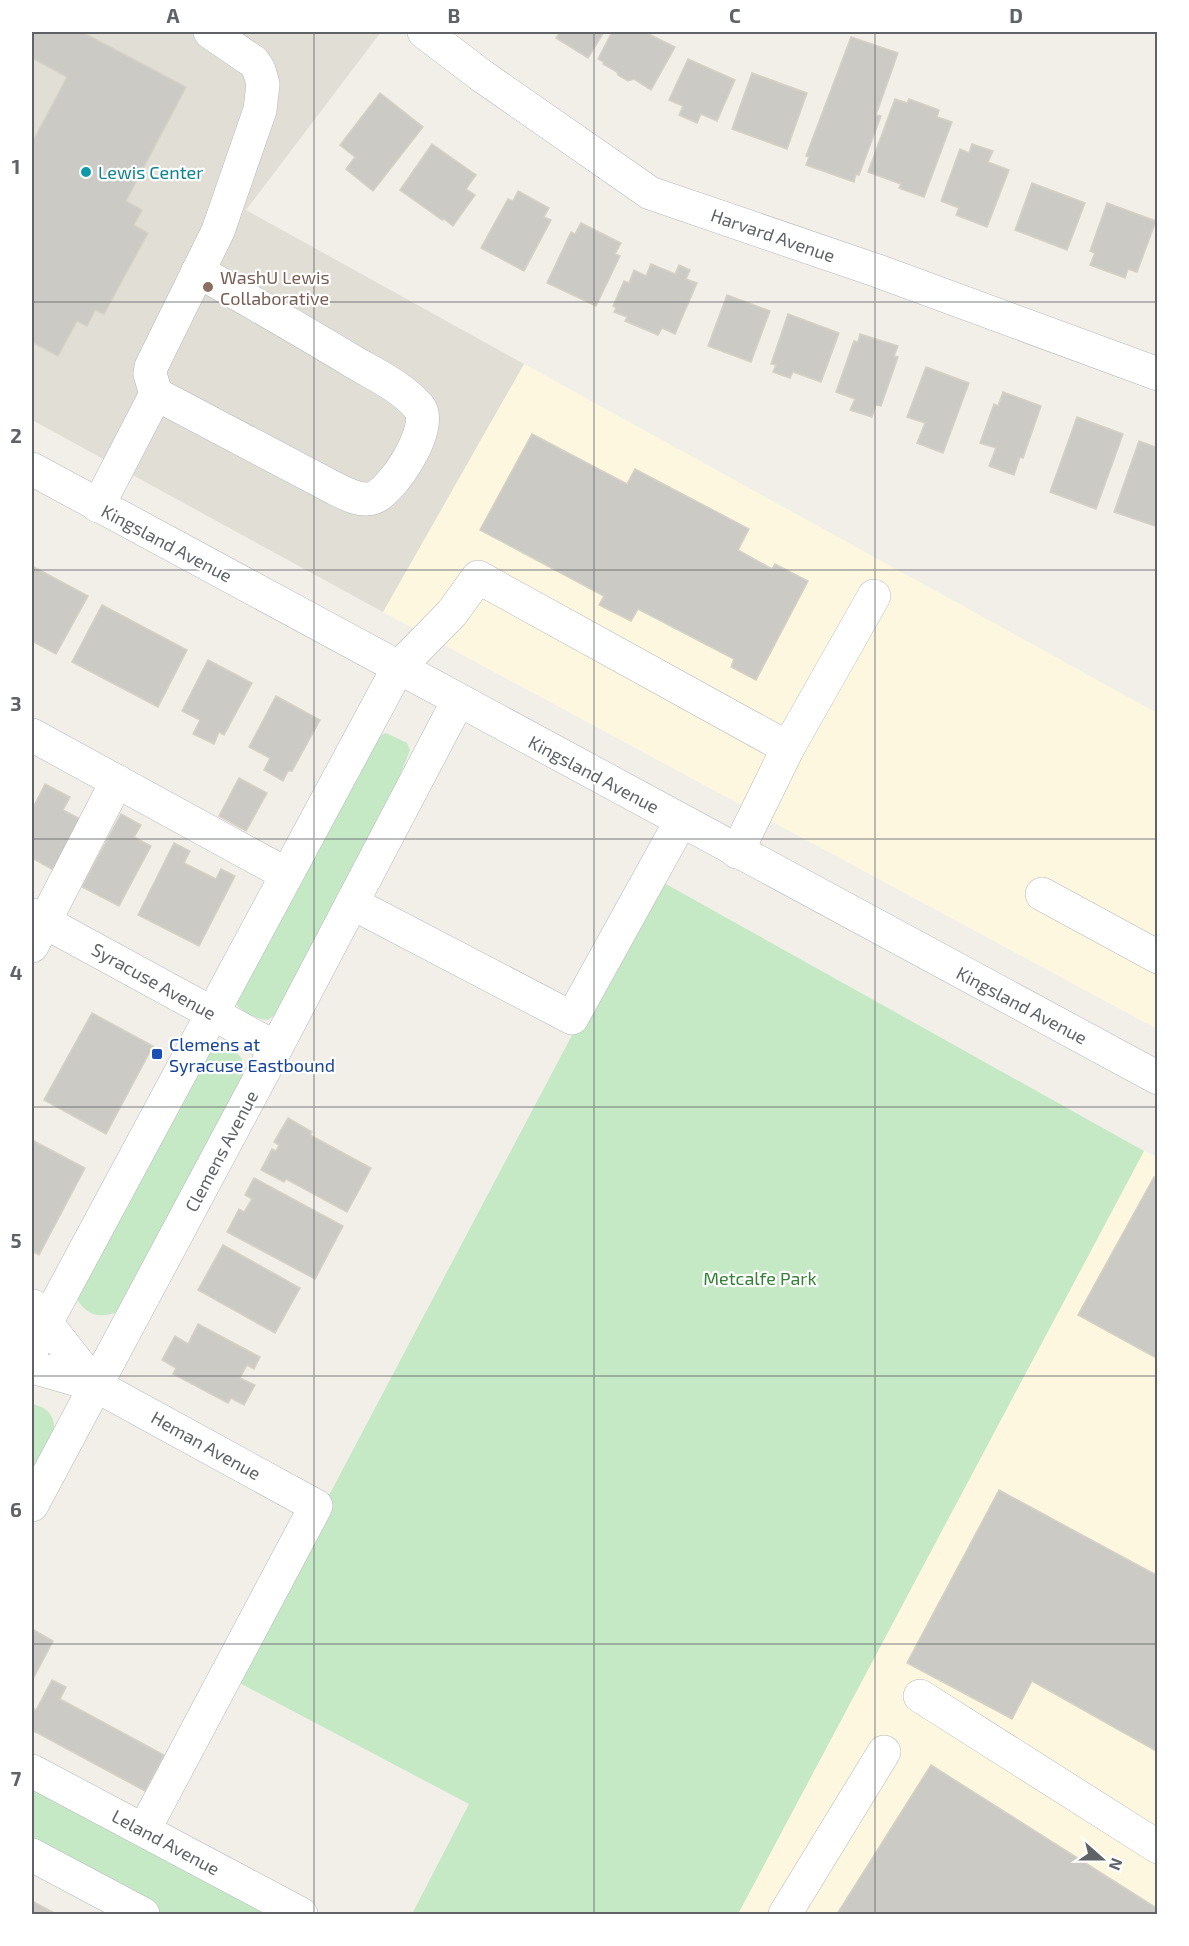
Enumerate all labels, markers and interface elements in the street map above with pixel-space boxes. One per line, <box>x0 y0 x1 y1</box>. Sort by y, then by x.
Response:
text: A <box>166 3 180 27</box>
text: B <box>448 3 460 27</box>
text: C <box>729 3 741 27</box>
text: D <box>1009 3 1023 27</box>
text: 1 <box>12 154 20 178</box>
place label: Lewis Center <box>98 161 203 183</box>
marker: Lewis Center <box>79 165 93 179</box>
street label: Harvard Avenue <box>708 203 838 267</box>
place label: WashU Lewis Collaborative <box>220 266 330 309</box>
marker: WashU Lewis Collaborative <box>201 280 215 294</box>
text: 2 <box>10 423 22 447</box>
street label: Kingsland Avenue <box>98 499 236 587</box>
text: 3 <box>10 691 22 715</box>
street label: Kingsland Avenue <box>525 730 663 818</box>
street label: Syracuse Avenue <box>88 938 220 1024</box>
text: 4 <box>10 960 23 984</box>
street label: Kingsland Avenue <box>953 961 1091 1049</box>
place label: Clemens at Syracuse Eastbound <box>169 1033 335 1076</box>
marker: Clemens at Syracuse Eastbound <box>150 1047 164 1061</box>
street label: Clemens Avenue <box>180 1087 262 1215</box>
text: 5 <box>10 1228 22 1252</box>
park label: Metcalfe Park <box>703 1267 817 1289</box>
street label: Heman Avenue <box>147 1406 265 1484</box>
text: 6 <box>10 1497 22 1521</box>
text: 7 <box>11 1766 22 1790</box>
street label: Leland Avenue <box>108 1804 224 1880</box>
north arrow <box>1072 1829 1132 1889</box>
text: N <box>1106 1856 1127 1873</box>

